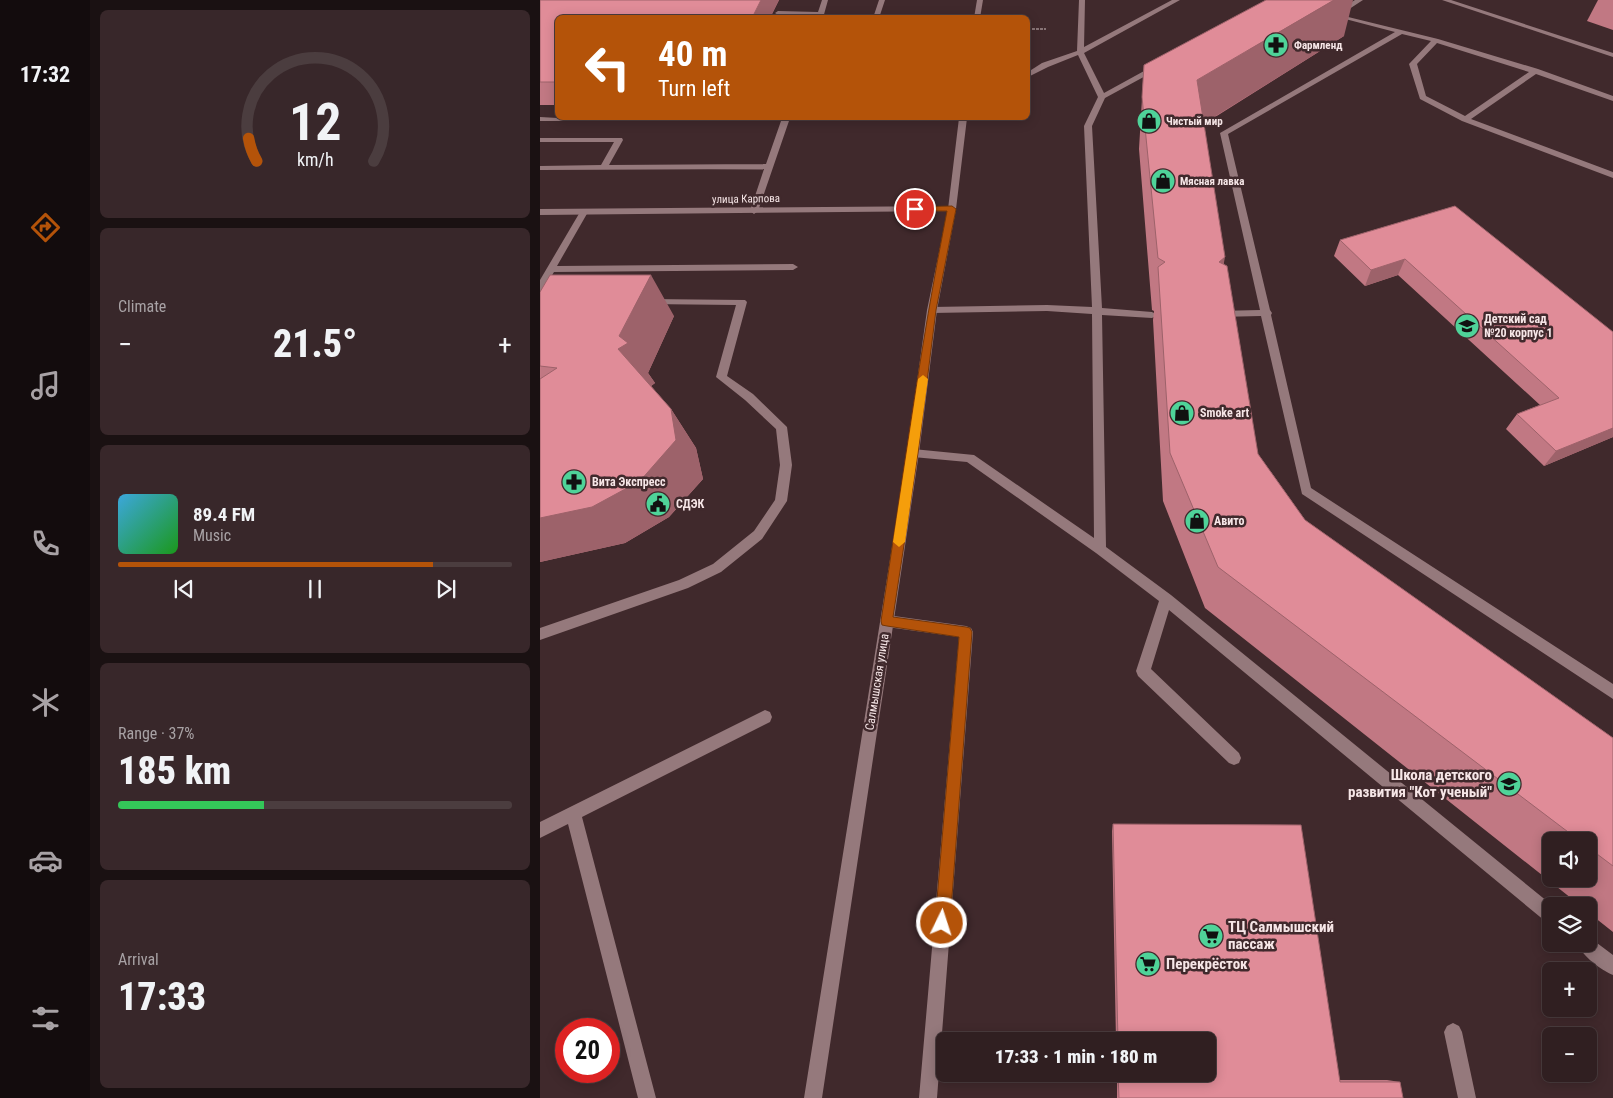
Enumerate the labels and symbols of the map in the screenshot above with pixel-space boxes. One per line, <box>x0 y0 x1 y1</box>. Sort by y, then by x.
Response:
pharmacy icon: Фармленд <box>1263 32 1289 58</box>
place label: Фармленд <box>1294 39 1342 52</box>
shop icon: Чистый мир <box>1136 108 1162 134</box>
place label: Чистый мир <box>1166 115 1223 128</box>
shop icon: Мясная лавка <box>1150 168 1176 194</box>
place label: Мясная лавка <box>1180 175 1244 188</box>
pin <box>894 188 936 230</box>
street label: улица Карпова <box>712 192 780 206</box>
place label: Детский сад №20 корпус 1 <box>1484 312 1553 340</box>
school or university icon: Детский сад №20 корпус 1 <box>1454 313 1480 339</box>
shop icon: Smoke art <box>1169 400 1195 426</box>
place label: Smoke art <box>1200 406 1249 420</box>
pharmacy icon: Вита Экспресс <box>561 469 587 495</box>
place label: Вита Экспресс <box>592 475 666 489</box>
public building icon: СДЭК <box>645 491 671 517</box>
place label: СДЭК <box>676 497 705 511</box>
shop icon: Авито <box>1184 508 1210 534</box>
place label: Авито <box>1214 514 1244 528</box>
street label: Салмышская улица <box>862 632 892 731</box>
place label: Школа детского развития "Кот ученый" <box>1348 766 1492 801</box>
school or university icon: Школа детского развития "Кот ученый" <box>1496 771 1522 797</box>
position arrow <box>915 896 967 948</box>
place label: ТЦ Салмышский пассаж <box>1228 918 1334 953</box>
supermarket icon: ТЦ Салмышский пассаж <box>1198 923 1224 949</box>
supermarket icon: Перекрёсток <box>1135 951 1161 977</box>
place label: Перекрёсток <box>1166 955 1248 973</box>
speed limit sign: 20 <box>555 1018 620 1083</box>

